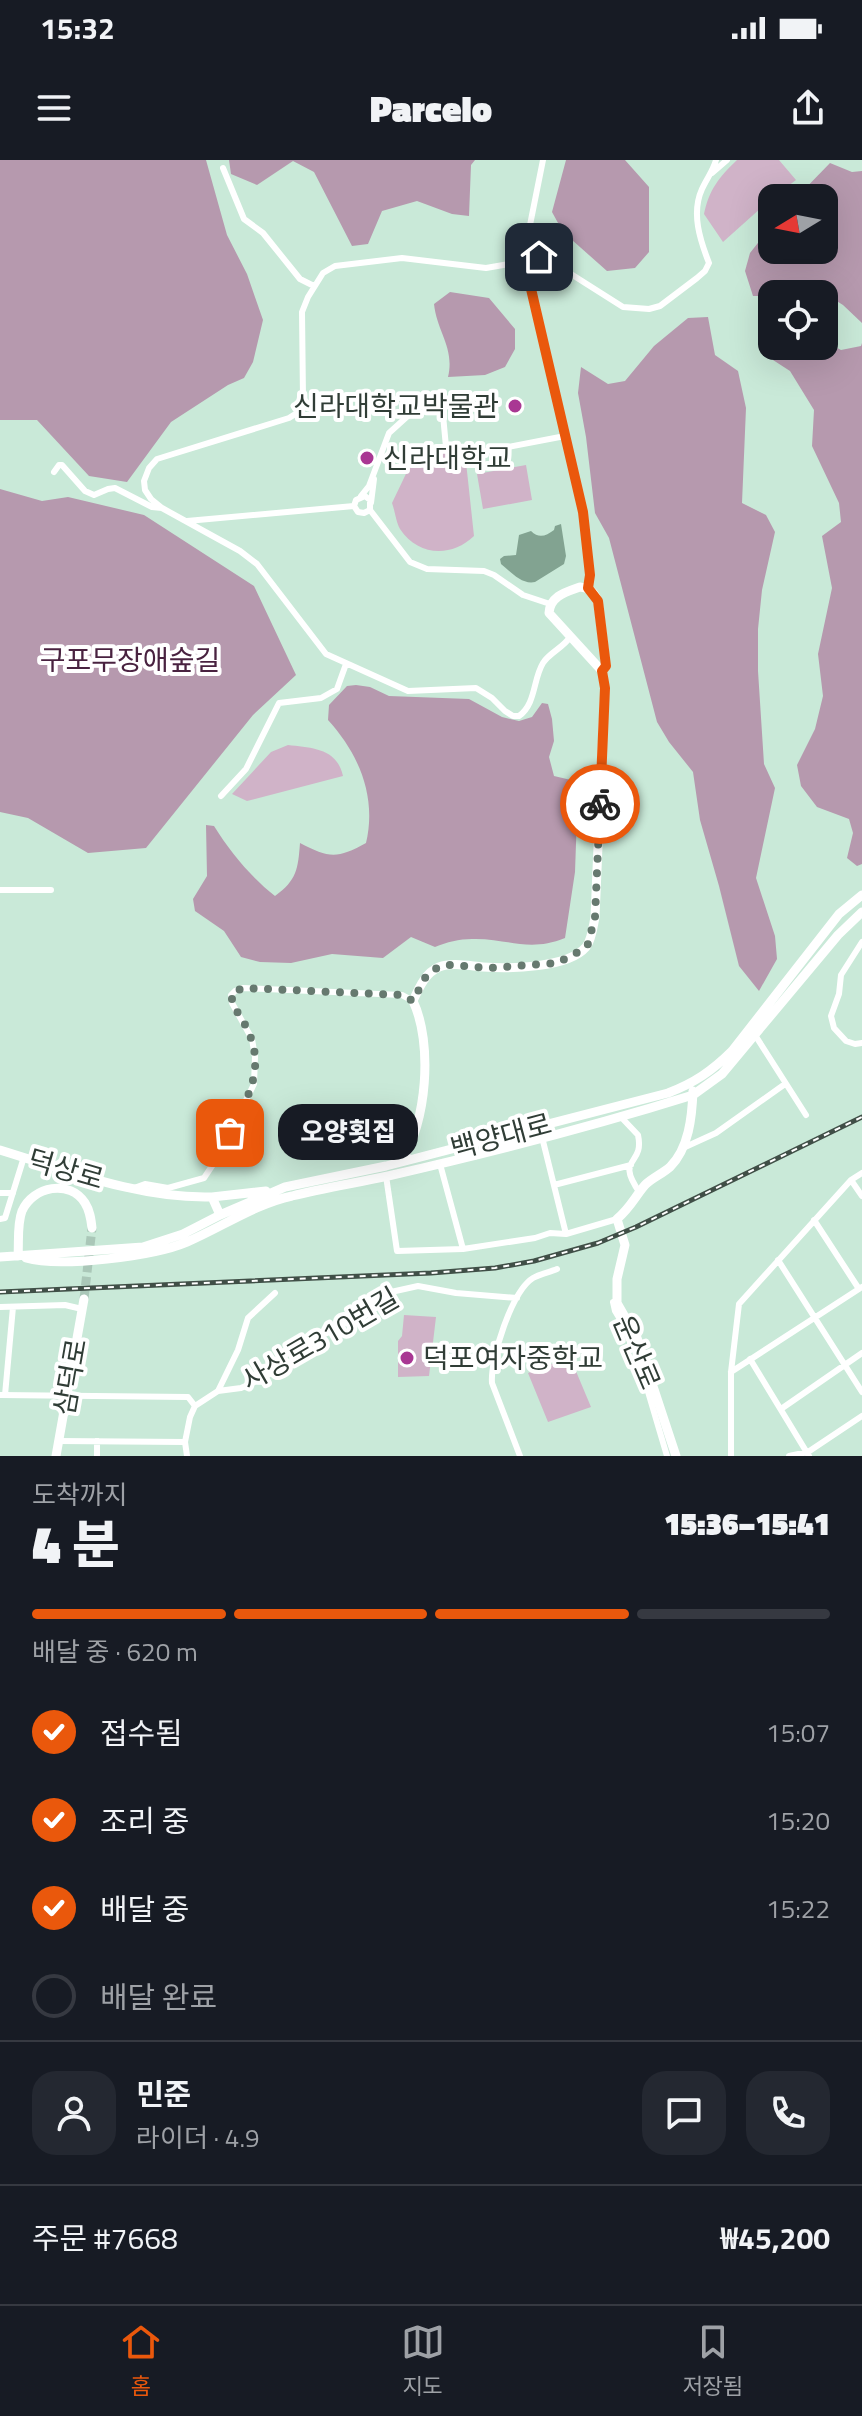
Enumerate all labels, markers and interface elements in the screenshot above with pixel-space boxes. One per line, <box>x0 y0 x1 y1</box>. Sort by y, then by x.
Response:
text: 15:32 <box>40 5 115 51</box>
text: Parcelo <box>370 81 492 136</box>
icon: menu <box>32 86 76 130</box>
icon: share <box>786 86 830 130</box>
north arrow <box>758 184 838 264</box>
map controls <box>758 184 838 360</box>
pin <box>505 223 573 291</box>
icon: home <box>517 235 561 279</box>
button: locate <box>758 280 838 360</box>
place label: 신라대학교박물관 <box>293 384 499 427</box>
marker: 신라대학교박물관 <box>506 397 524 415</box>
place label: 신라대학교 <box>383 436 512 479</box>
marker: 신라대학교 <box>358 449 376 467</box>
park label: 구포무장애숲길 <box>40 638 220 681</box>
courier <box>560 764 640 844</box>
icon: bike <box>578 782 622 826</box>
pin <box>196 1099 264 1167</box>
street label: 백양대로 <box>446 1101 556 1170</box>
callout: 오양횟집 <box>278 1105 418 1161</box>
icon: bag <box>208 1111 252 1155</box>
text: 오양횟집 <box>300 1112 396 1151</box>
street label: 덕상로 <box>23 1137 109 1200</box>
street label: 사상로310번길 <box>233 1276 407 1401</box>
street label: 운산로 <box>603 1308 672 1396</box>
street label: 삼덕로 <box>42 1335 97 1419</box>
place label: 덕포여자중학교 <box>423 1336 603 1379</box>
marker: 덕포여자중학교 <box>398 1349 416 1367</box>
text: 도착까지 <box>32 1475 128 1514</box>
text: 15:36–15:41 <box>664 1501 830 1547</box>
text: 4 분 <box>32 1504 120 1583</box>
text: 배달 중 · 620 m <box>32 1632 198 1671</box>
icon: check <box>32 1710 76 1754</box>
text: 접수됨 <box>100 1710 183 1756</box>
text: 15:07 <box>766 1713 830 1752</box>
icon: check <box>32 1798 76 1842</box>
text: 조리 중 <box>100 1798 189 1844</box>
text: 15:20 <box>766 1801 830 1840</box>
icon: check <box>32 1886 76 1930</box>
text: 배달 중 <box>100 1886 189 1932</box>
text: 15:22 <box>766 1889 830 1928</box>
text: 배달 완료 <box>100 1974 217 2020</box>
button: person <box>32 2071 116 2155</box>
text: 민준 <box>136 2071 191 2117</box>
button: chat <box>642 2071 726 2155</box>
button: phone <box>746 2071 830 2155</box>
text: 라이더 · 4.9 <box>136 2118 260 2157</box>
text: 주문 #7668 <box>32 2215 178 2261</box>
text: ₩45,200 <box>720 2215 830 2261</box>
tab: 홈 <box>119 2320 163 2403</box>
tab: 지도 <box>401 2320 445 2403</box>
tab: 저장됨 <box>682 2320 743 2403</box>

